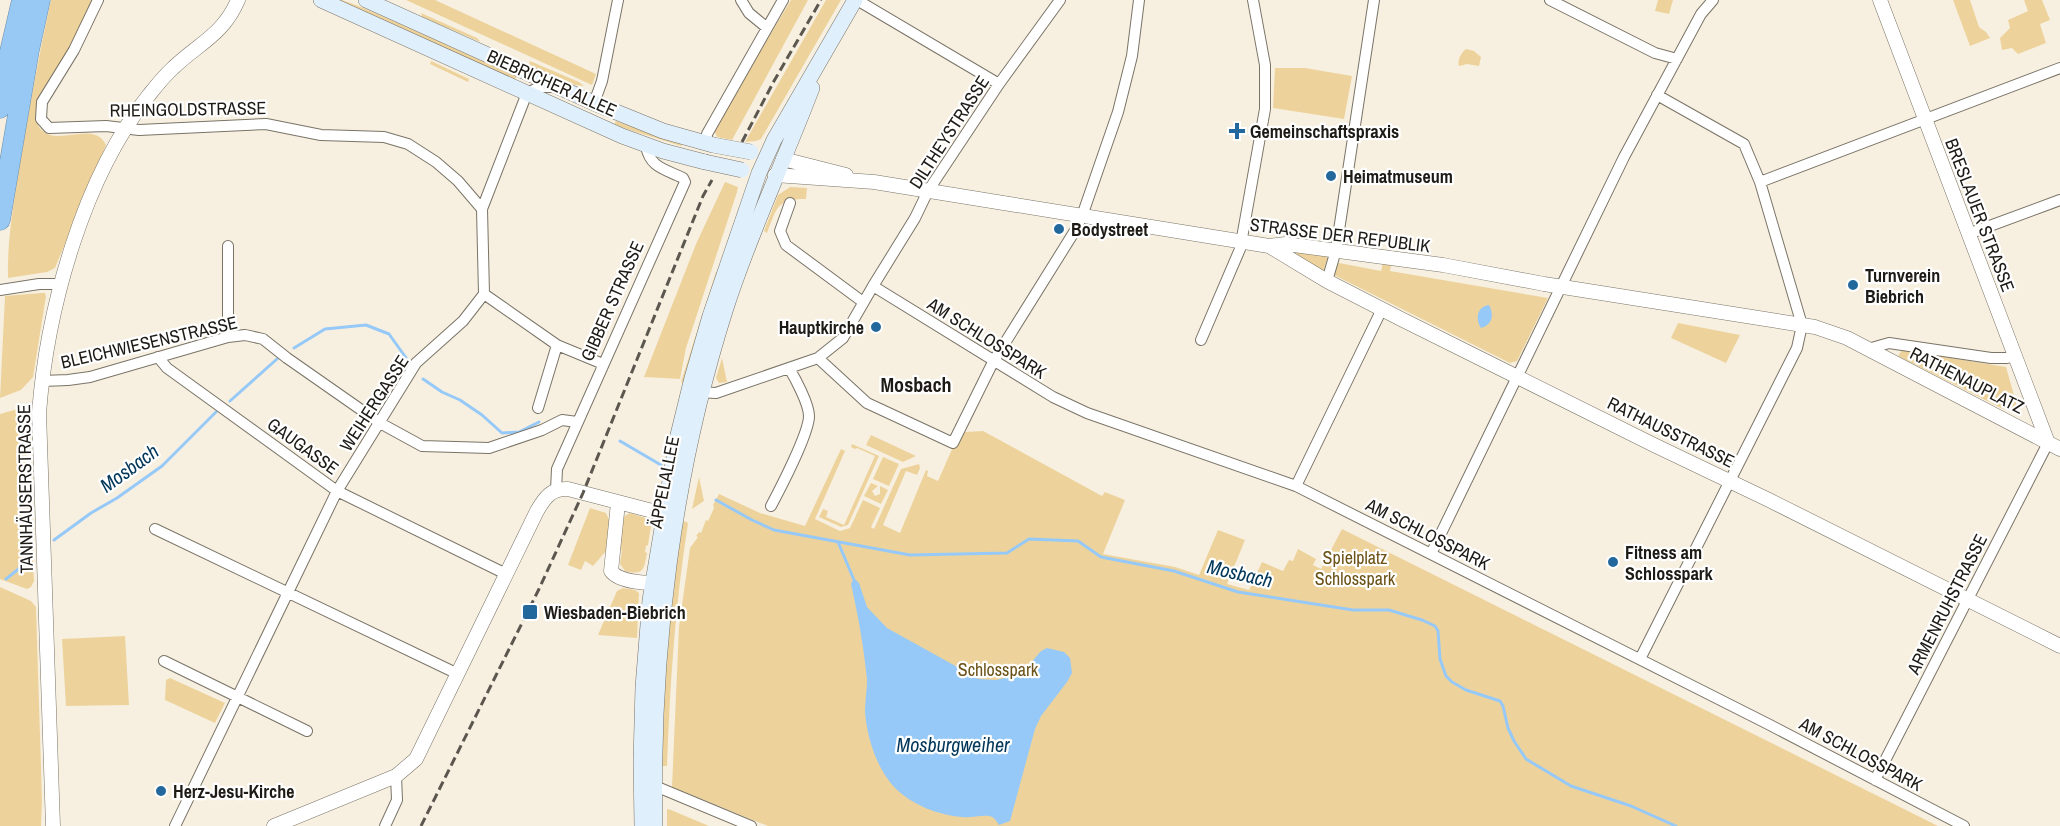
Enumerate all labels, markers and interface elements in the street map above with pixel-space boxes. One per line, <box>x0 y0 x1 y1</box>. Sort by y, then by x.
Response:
street label: BIEBRICHER ALLEE <box>483 43 621 123</box>
street label: DILTHEYSTRASSE <box>903 71 995 193</box>
street label: RHEINGOLDSTRASSE <box>109 95 267 123</box>
place label: Gemeinschaftspraxis <box>1250 119 1399 144</box>
marker: Gemeinschaftspraxis <box>1228 122 1246 140</box>
street label: BRESLAUER STRASSE <box>1939 135 2021 295</box>
place label: Heimatmuseum <box>1343 164 1453 189</box>
marker: Heimatmuseum <box>1324 169 1338 183</box>
street label: STRASSE DER REPUBLIK <box>1249 212 1432 258</box>
place label: Bodystreet <box>1071 217 1148 242</box>
marker: Bodystreet <box>1052 222 1066 236</box>
street label: GIBBER STRASSE <box>574 237 650 365</box>
place label: Turnverein Biebrich <box>1865 263 1940 309</box>
marker: Turnverein Biebrich <box>1846 278 1860 292</box>
street label: AM SCHLOSSPARK <box>922 291 1051 385</box>
street label: BLEICHWIESENSTRASSE <box>58 310 240 374</box>
place label: Hauptkirche <box>779 315 864 340</box>
marker: Hauptkirche <box>869 320 883 334</box>
street label: RATHENAUPLATZ <box>1906 340 2028 420</box>
street label: WEIHERGASSE <box>334 350 414 456</box>
district label: Mosbach <box>880 371 952 398</box>
street label: RATHAUSSTRASSE <box>1603 390 1739 474</box>
street label: TANNHÄUSERSTRASSE <box>11 404 39 574</box>
street label: GAUGASSE <box>262 412 344 480</box>
street label: ÄPPELALLEE <box>643 434 685 531</box>
water label: Mosbach <box>94 438 164 498</box>
street label: AM SCHLOSSPARK <box>1361 492 1494 576</box>
street label: ARMENRUHSTRASSE <box>1900 530 1993 679</box>
place label: Fitness am Schlosspark <box>1625 540 1714 586</box>
park label: Spielplatz Schlosspark <box>1315 545 1396 591</box>
water label: Mosbach <box>1205 552 1275 594</box>
marker: Fitness am Schlosspark <box>1606 555 1620 569</box>
place label: Wiesbaden-Biebrich <box>544 600 686 625</box>
marker: Wiesbaden-Biebrich <box>521 603 539 621</box>
park label: Schlosspark <box>958 657 1039 682</box>
street label: AM SCHLOSSPARK <box>1794 711 1927 797</box>
water label: Mosburgweiher <box>896 731 1010 758</box>
place label: Herz-Jesu-Kirche <box>173 779 294 804</box>
marker: Herz-Jesu-Kirche <box>154 784 168 798</box>

